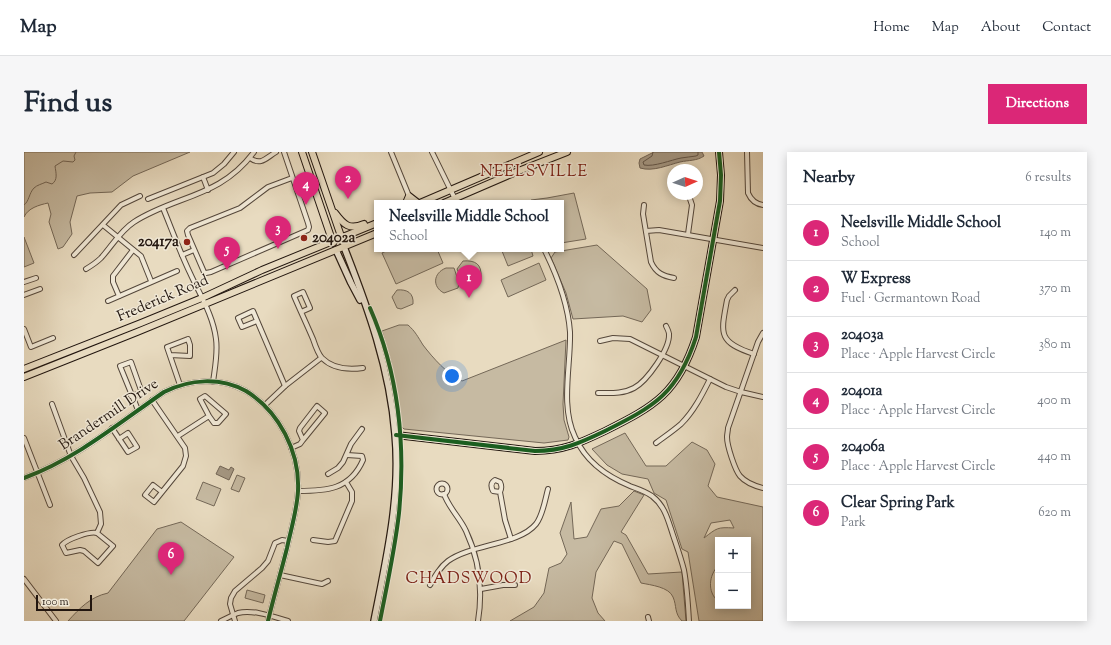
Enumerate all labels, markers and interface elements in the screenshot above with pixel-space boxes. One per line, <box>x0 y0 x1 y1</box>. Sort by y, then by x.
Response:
text: Map <box>20 14 57 41</box>
text: Home <box>873 18 910 38</box>
text: Map <box>932 18 959 38</box>
text: About <box>981 18 1020 38</box>
text: Contact <box>1042 18 1091 38</box>
text: Find us <box>24 84 112 124</box>
button: Directions <box>988 84 1087 124</box>
district label: NEELSVILLE <box>480 161 588 184</box>
north arrow <box>667 164 703 200</box>
pin: 2 <box>335 166 361 199</box>
text: Nearby <box>803 166 855 190</box>
text: 6 results <box>1025 169 1071 187</box>
pin: 4 <box>293 172 319 205</box>
popup <box>374 200 564 252</box>
text: Neelsville Middle School <box>389 207 549 228</box>
text: Neelsville Middle School <box>841 213 1001 234</box>
pin: 3 <box>265 216 291 249</box>
text: 1 <box>814 224 818 242</box>
text: 140 m <box>1040 224 1071 242</box>
place label: 20402a <box>312 228 355 249</box>
text: School <box>389 228 428 246</box>
place label: 20417a <box>138 232 179 253</box>
marker: 20402a <box>299 233 309 243</box>
text: School <box>841 234 880 252</box>
marker: 20417a <box>182 237 192 247</box>
pin: 5 <box>214 237 240 270</box>
pin: 1 <box>456 265 482 298</box>
text: W Express <box>841 269 911 290</box>
street label: Frederick Road <box>114 270 213 328</box>
text: 2 <box>813 280 819 298</box>
text: 370 m <box>1039 280 1071 298</box>
text: Fuel · Germantown Road <box>841 290 980 308</box>
text: 20403a <box>841 325 884 346</box>
text: 3 <box>813 336 819 354</box>
text: 380 m <box>1039 336 1071 354</box>
text: Place · Apple Harvest Circle <box>841 346 995 364</box>
your location <box>442 366 462 386</box>
street label: Brandermill Drive <box>55 374 163 456</box>
text: 20401a <box>841 381 882 402</box>
text: 4 <box>813 392 819 410</box>
text: 400 m <box>1037 392 1071 410</box>
text: Place · Apple Harvest Circle <box>841 402 995 420</box>
text: 20406a <box>841 437 885 458</box>
text: 5 <box>814 448 818 466</box>
text: 440 m <box>1038 448 1071 466</box>
text: Place · Apple Harvest Circle <box>841 458 995 476</box>
text: Clear Spring Park <box>841 493 955 514</box>
text: 6 <box>813 504 819 522</box>
text: 620 m <box>1038 504 1071 522</box>
text: Park <box>841 514 866 532</box>
map controls <box>715 537 751 609</box>
button: + <box>715 537 751 573</box>
pin: 6 <box>158 542 184 575</box>
district label: CHADSWOOD <box>406 568 532 591</box>
button: − <box>715 573 751 609</box>
scale bar <box>36 593 92 612</box>
text: 100 m <box>42 594 69 610</box>

